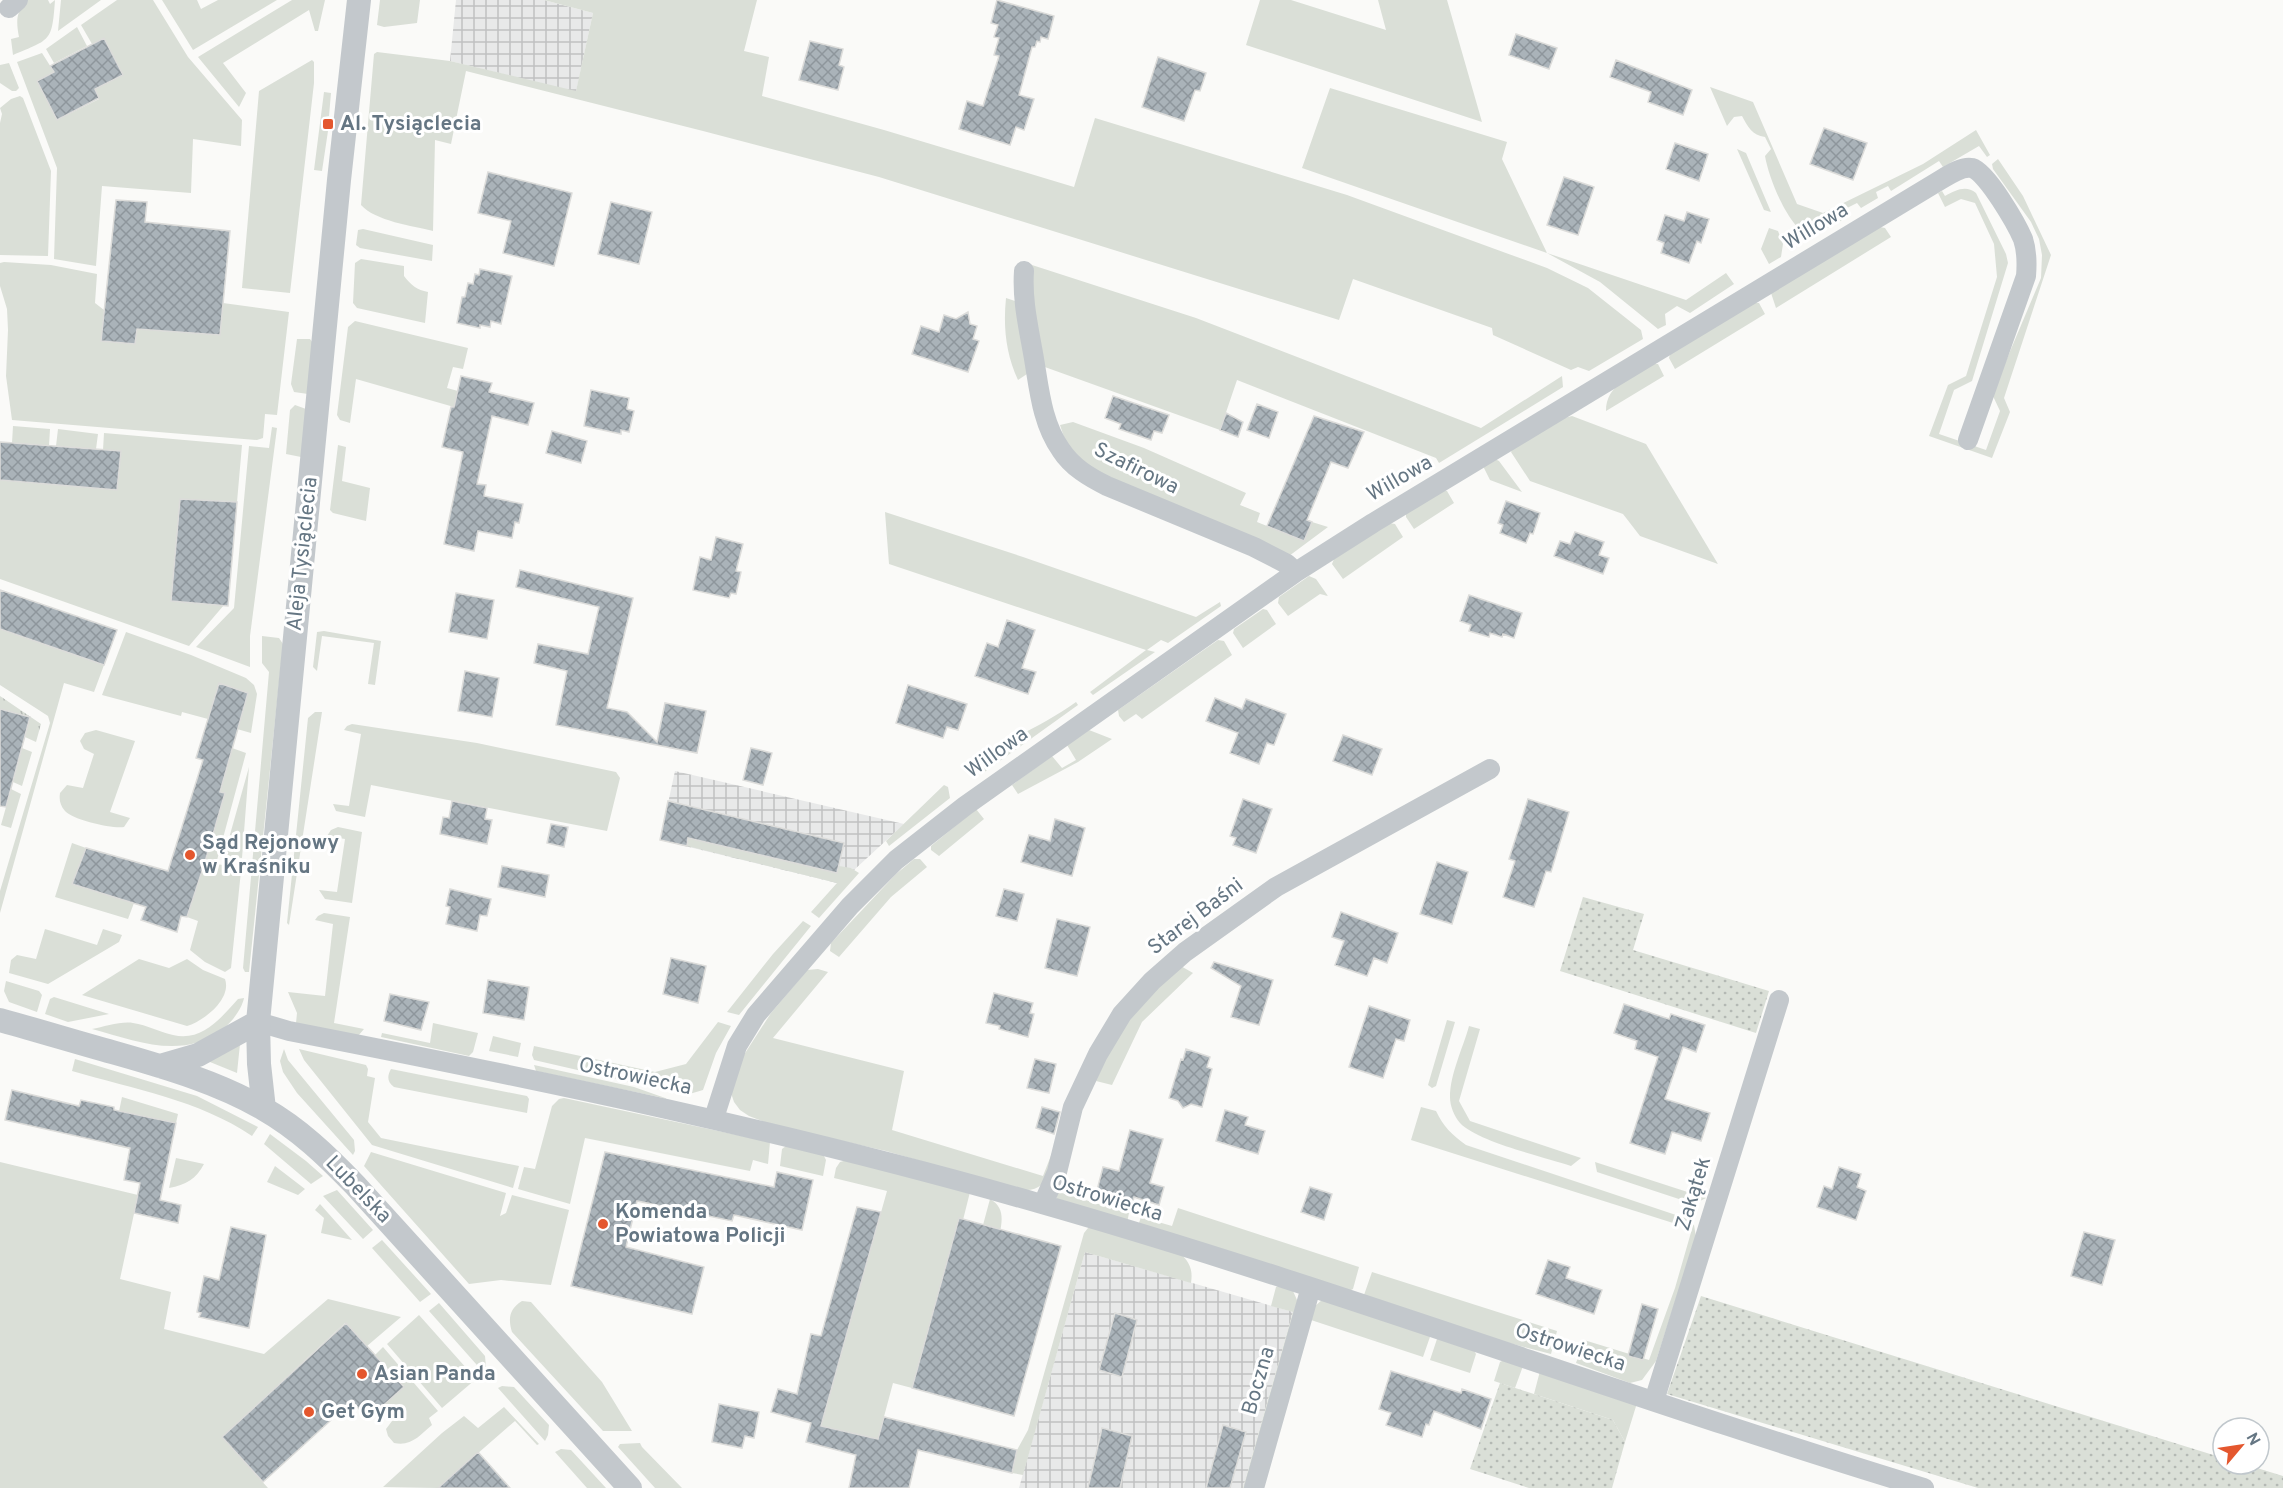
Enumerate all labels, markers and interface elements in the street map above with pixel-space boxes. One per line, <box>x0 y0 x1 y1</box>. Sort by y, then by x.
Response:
place label: Al. Tysiąclecia <box>340 111 482 138</box>
marker: Al. Tysiąclecia <box>321 117 335 131</box>
street label: Willowa <box>1778 197 1854 257</box>
street label: Szafirowa <box>1089 437 1183 501</box>
street label: Willowa <box>1362 449 1438 509</box>
street label: Aleja Tysiąclecia <box>281 476 325 632</box>
street label: Willowa <box>960 721 1034 785</box>
place label: Sąd Rejonowy w Kraśniku <box>202 830 339 881</box>
marker: Sąd Rejonowy w Kraśniku <box>183 848 197 862</box>
street label: Starej Baśni <box>1143 872 1249 962</box>
street label: Ostrowiecka <box>576 1052 694 1102</box>
street label: Lubelska <box>319 1150 397 1230</box>
street label: Zakątek <box>1670 1154 1718 1234</box>
street label: Ostrowiecka <box>1048 1169 1166 1229</box>
place label: Komenda Powiatowa Policji <box>615 1199 786 1250</box>
marker: Komenda Powiatowa Policji <box>596 1217 610 1231</box>
street label: Ostrowiecka <box>1511 1317 1629 1379</box>
street label: Boczna <box>1236 1344 1282 1418</box>
place label: Asian Panda <box>374 1361 496 1388</box>
marker: Asian Panda <box>355 1367 369 1381</box>
place label: Get Gym <box>321 1399 405 1426</box>
marker: Get Gym <box>302 1405 316 1419</box>
north arrow <box>2211 1416 2271 1476</box>
text: N <box>2241 1430 2264 1450</box>

